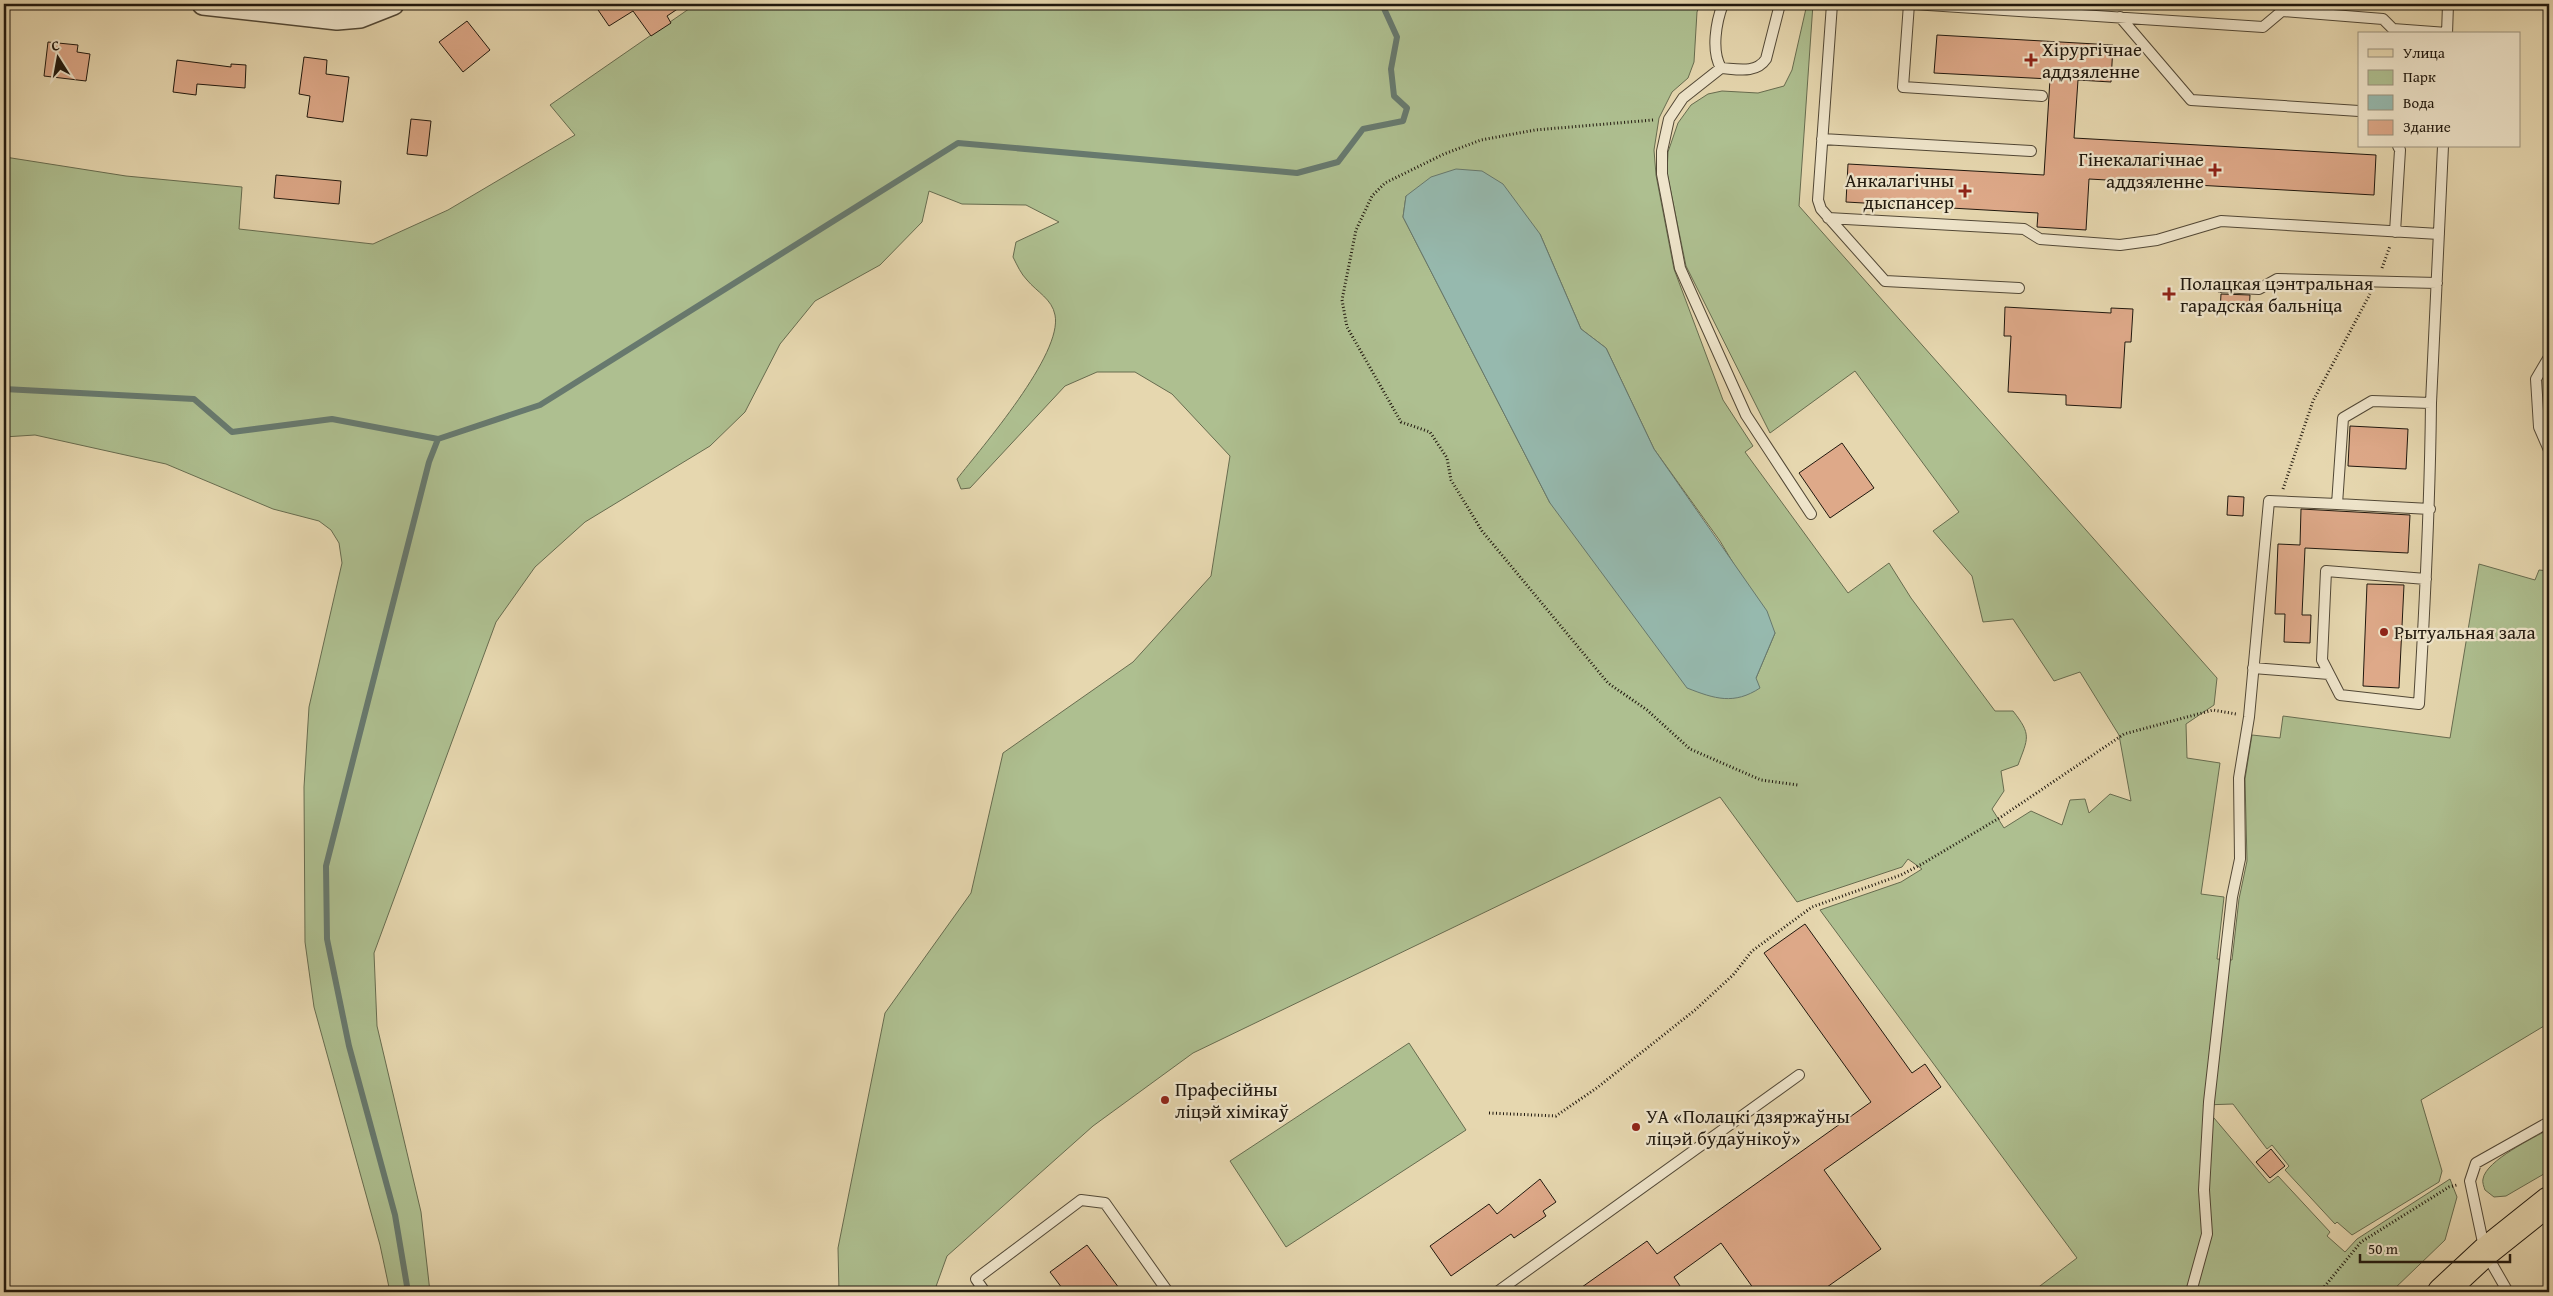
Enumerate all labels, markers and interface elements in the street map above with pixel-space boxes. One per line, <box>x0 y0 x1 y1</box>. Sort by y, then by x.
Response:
north arrow <box>32 32 82 82</box>
legend <box>2358 32 2520 148</box>
text: С <box>50 35 61 56</box>
place label: Хірургічнае аддзяленне <box>2042 35 2142 85</box>
text: Улица <box>2403 42 2446 63</box>
marker: Хірургічнае аддзяленне <box>2024 53 2038 67</box>
text: Парк <box>2403 66 2436 87</box>
text: Вода <box>2403 92 2435 113</box>
text: Здание <box>2403 116 2451 137</box>
place label: Гінекалагічнае аддзяленне <box>2079 145 2204 195</box>
marker: Гінекалагічнае аддзяленне <box>2208 163 2222 177</box>
place label: Анкалагічны дыспансер <box>1845 166 1954 216</box>
marker: Анкалагічны дыспансер <box>1958 184 1972 198</box>
place label: Полацкая цэнтральная гарадская бальніца <box>2180 269 2374 319</box>
marker: Полацкая цэнтральная гарадская бальніца <box>2162 287 2176 301</box>
place label: Рытуальная зала <box>2394 618 2536 646</box>
marker: Рытуальная зала <box>2378 626 2390 638</box>
place label: Прафесійны ліцэй хімікаў <box>1175 1075 1289 1125</box>
marker: Прафесійны ліцэй хімікаў <box>1159 1094 1171 1106</box>
place label: УА «Полацкі дзяржаўны ліцэй будаўнікоў» <box>1646 1102 1850 1152</box>
marker: УА «Полацкі дзяржаўны ліцэй будаўнікоў» <box>1630 1121 1642 1133</box>
scale bar <box>2360 1231 2510 1263</box>
text: 50 m <box>2368 1238 2399 1259</box>

